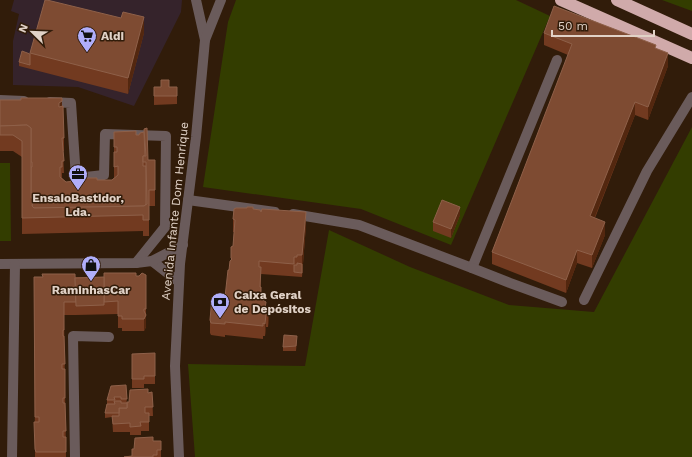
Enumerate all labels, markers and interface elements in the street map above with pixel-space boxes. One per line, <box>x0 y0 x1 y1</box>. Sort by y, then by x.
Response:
north arrow <box>12 12 52 52</box>
scale bar <box>552 12 654 38</box>
text: 50 m <box>558 19 588 33</box>
text: N <box>16 22 31 35</box>
supermarket icon: Aldi <box>76 25 98 53</box>
place label: Aldi <box>101 29 124 43</box>
street label: Avenida Infante Dom Henrique <box>159 121 191 301</box>
office icon: EnsaioBastidor, Lda. <box>67 163 89 191</box>
place label: EnsaioBastidor, Lda. <box>32 191 124 219</box>
shop icon: RaminhasCar <box>80 254 102 282</box>
place label: RaminhasCar <box>52 283 131 297</box>
place label: Caixa Geral de Depósitos <box>234 288 312 316</box>
bank icon: Caixa Geral de Depósitos <box>209 291 231 319</box>

